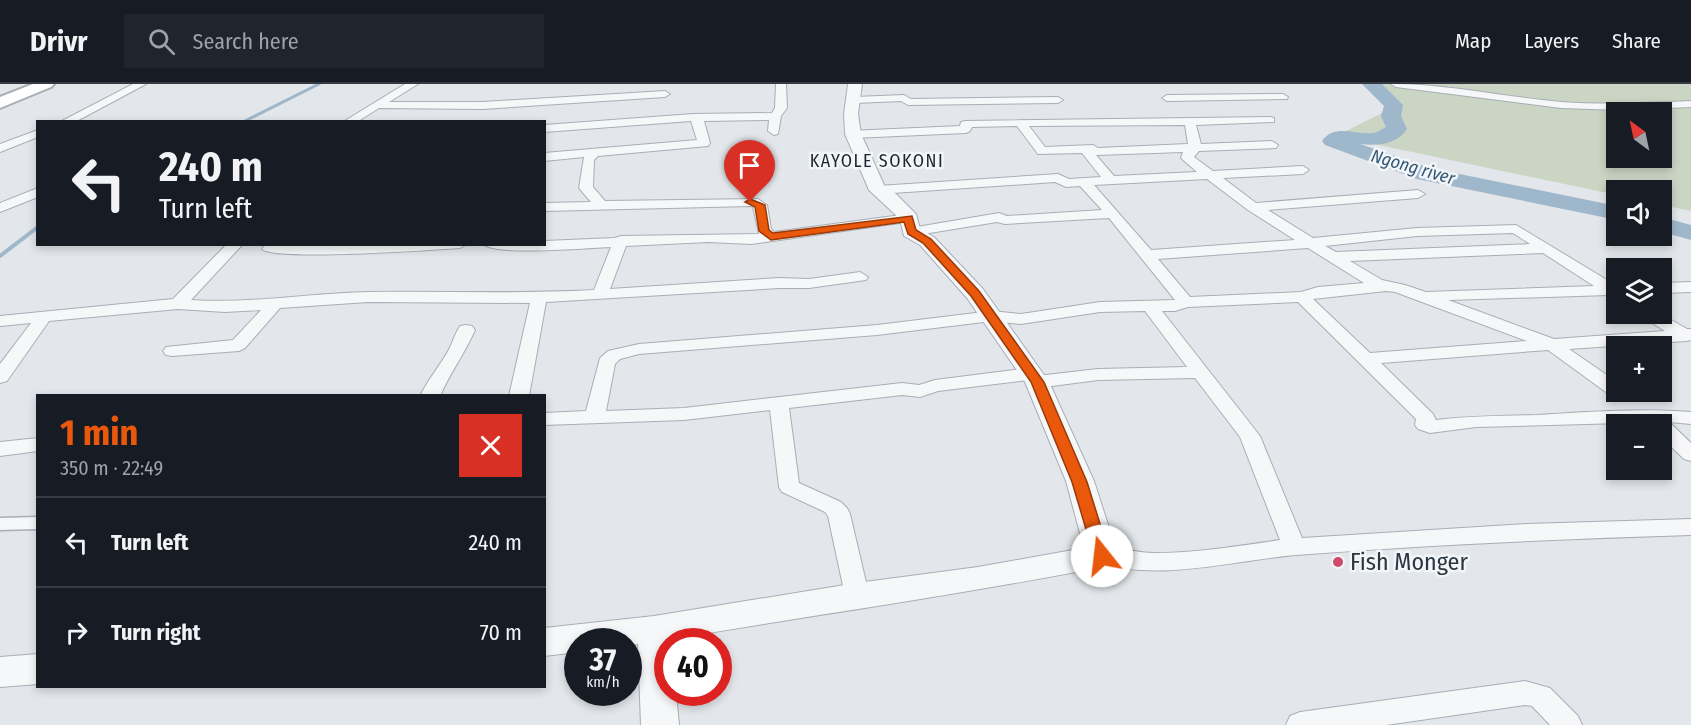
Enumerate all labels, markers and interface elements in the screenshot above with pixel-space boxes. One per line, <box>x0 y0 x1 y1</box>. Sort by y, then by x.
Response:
search box <box>124 14 544 68</box>
text: Drivr <box>30 25 88 58</box>
icon: search <box>145 25 178 58</box>
text: Search here <box>193 28 299 55</box>
text: Map <box>1455 28 1491 54</box>
text: Layers <box>1524 28 1579 54</box>
text: Share <box>1612 28 1661 54</box>
north arrow <box>1606 102 1672 168</box>
map controls <box>1606 102 1672 480</box>
pin <box>724 140 775 202</box>
text: 240 m <box>159 142 263 192</box>
icon: left <box>60 144 138 222</box>
water label: Ngong river <box>1369 145 1458 190</box>
icon: arrive <box>733 149 766 182</box>
district label: KAYOLE SOKONI <box>810 150 944 172</box>
button: sound <box>1606 180 1672 246</box>
text: Turn left <box>159 193 252 225</box>
button: layers <box>1606 258 1672 324</box>
button: + <box>1606 336 1672 402</box>
text: 1 min <box>60 411 138 455</box>
button: close <box>459 414 522 477</box>
button: − <box>1606 414 1672 480</box>
text: 350 m · 22:49 <box>60 456 163 480</box>
position arrow <box>1070 524 1134 588</box>
icon: left <box>60 526 93 559</box>
text: Turn left <box>111 529 189 556</box>
text: 240 m <box>469 529 522 556</box>
place label: Fish Monger <box>1350 548 1468 576</box>
marker: Fish Monger <box>1331 555 1345 569</box>
icon: right <box>60 616 93 649</box>
text: Turn right <box>111 619 200 646</box>
text: 70 m <box>480 619 522 646</box>
speed limit sign: 40 <box>654 628 732 706</box>
text: 37 <box>590 642 616 678</box>
text: km/h <box>586 673 620 691</box>

